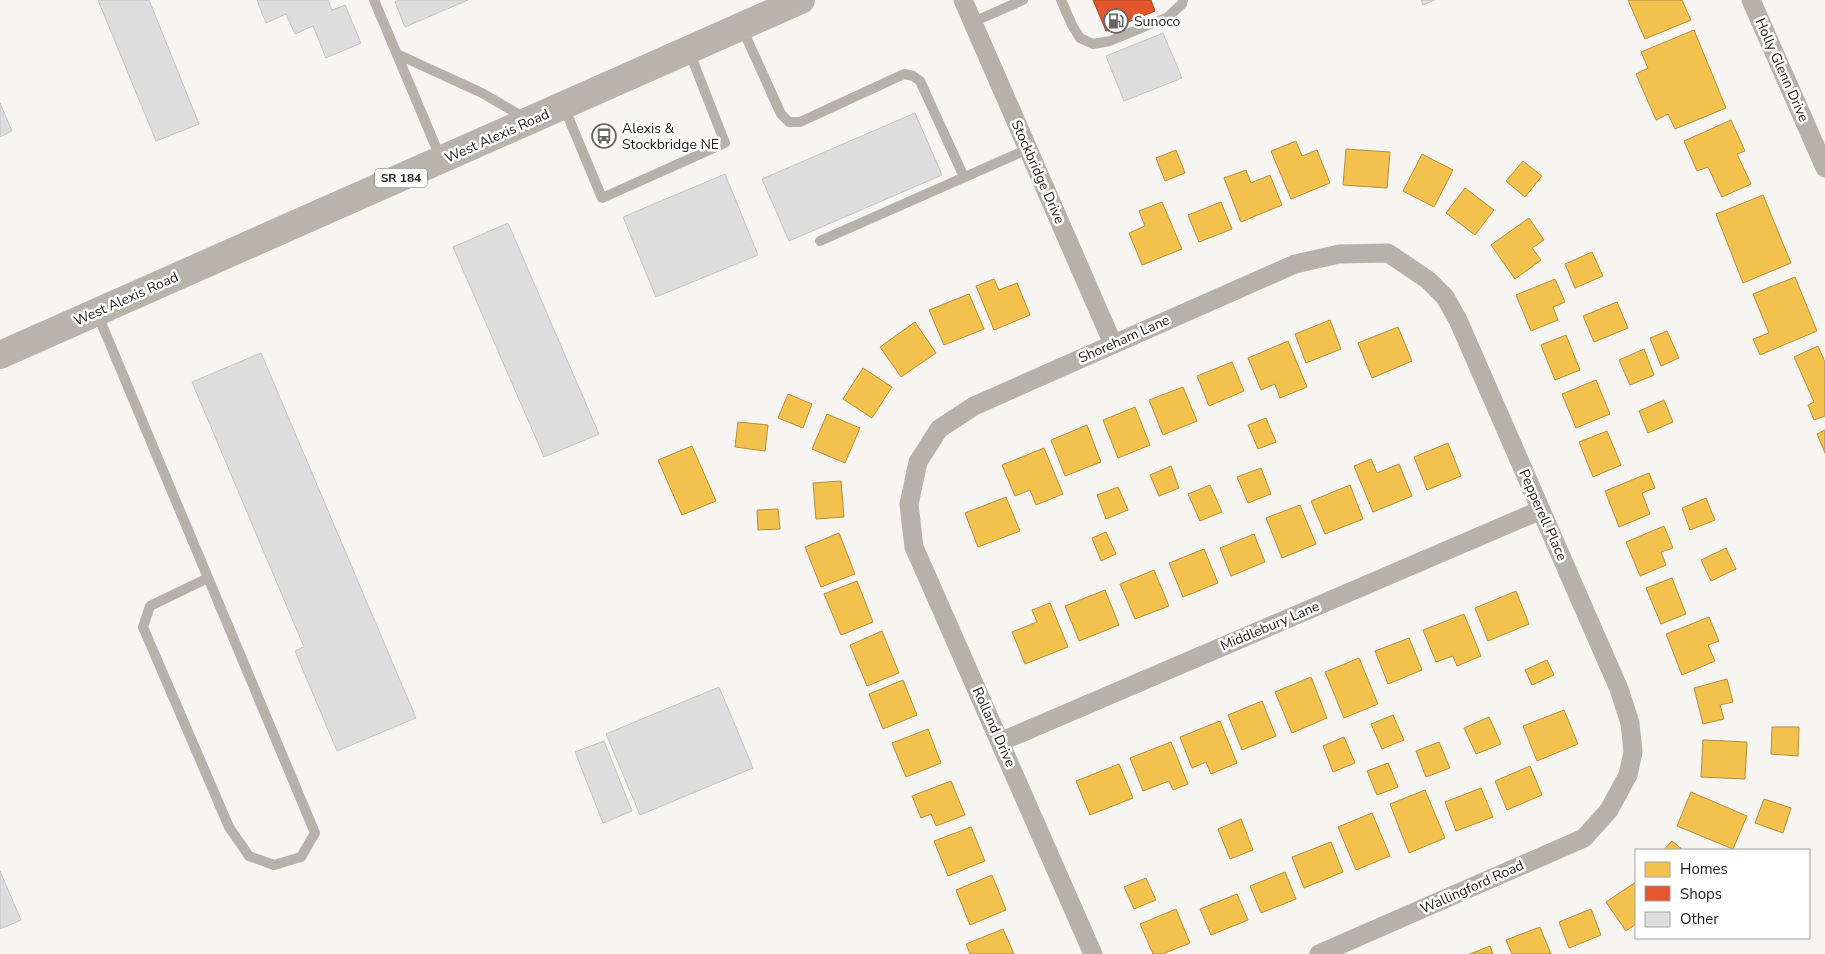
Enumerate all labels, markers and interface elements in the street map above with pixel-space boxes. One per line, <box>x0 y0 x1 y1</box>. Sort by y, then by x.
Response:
fuel station icon: Sunoco <box>1103 8 1129 34</box>
place label: Sunoco <box>1134 12 1181 31</box>
street label: Holly Glenn Drive <box>1751 15 1813 125</box>
street label: West Alexis Road <box>442 104 552 168</box>
street label: Stockbridge Drive <box>1007 117 1069 227</box>
place label: Alexis & Stockbridge NE <box>622 119 719 154</box>
bus stop icon: Alexis & Stockbridge NE <box>591 123 617 149</box>
road number: SR 184 <box>375 168 427 188</box>
street label: West Alexis Road <box>71 267 181 331</box>
street label: Shoreham Lane <box>1075 310 1173 368</box>
street label: Pepperell Place <box>1514 466 1572 564</box>
street label: Middlebury Lane <box>1218 597 1322 655</box>
street label: Rolland Drive <box>968 684 1020 770</box>
legend <box>1635 849 1810 939</box>
street label: Wallingford Road <box>1417 856 1527 918</box>
text: Homes <box>1680 859 1728 879</box>
text: Shops <box>1680 884 1722 904</box>
text: Other <box>1680 909 1719 929</box>

